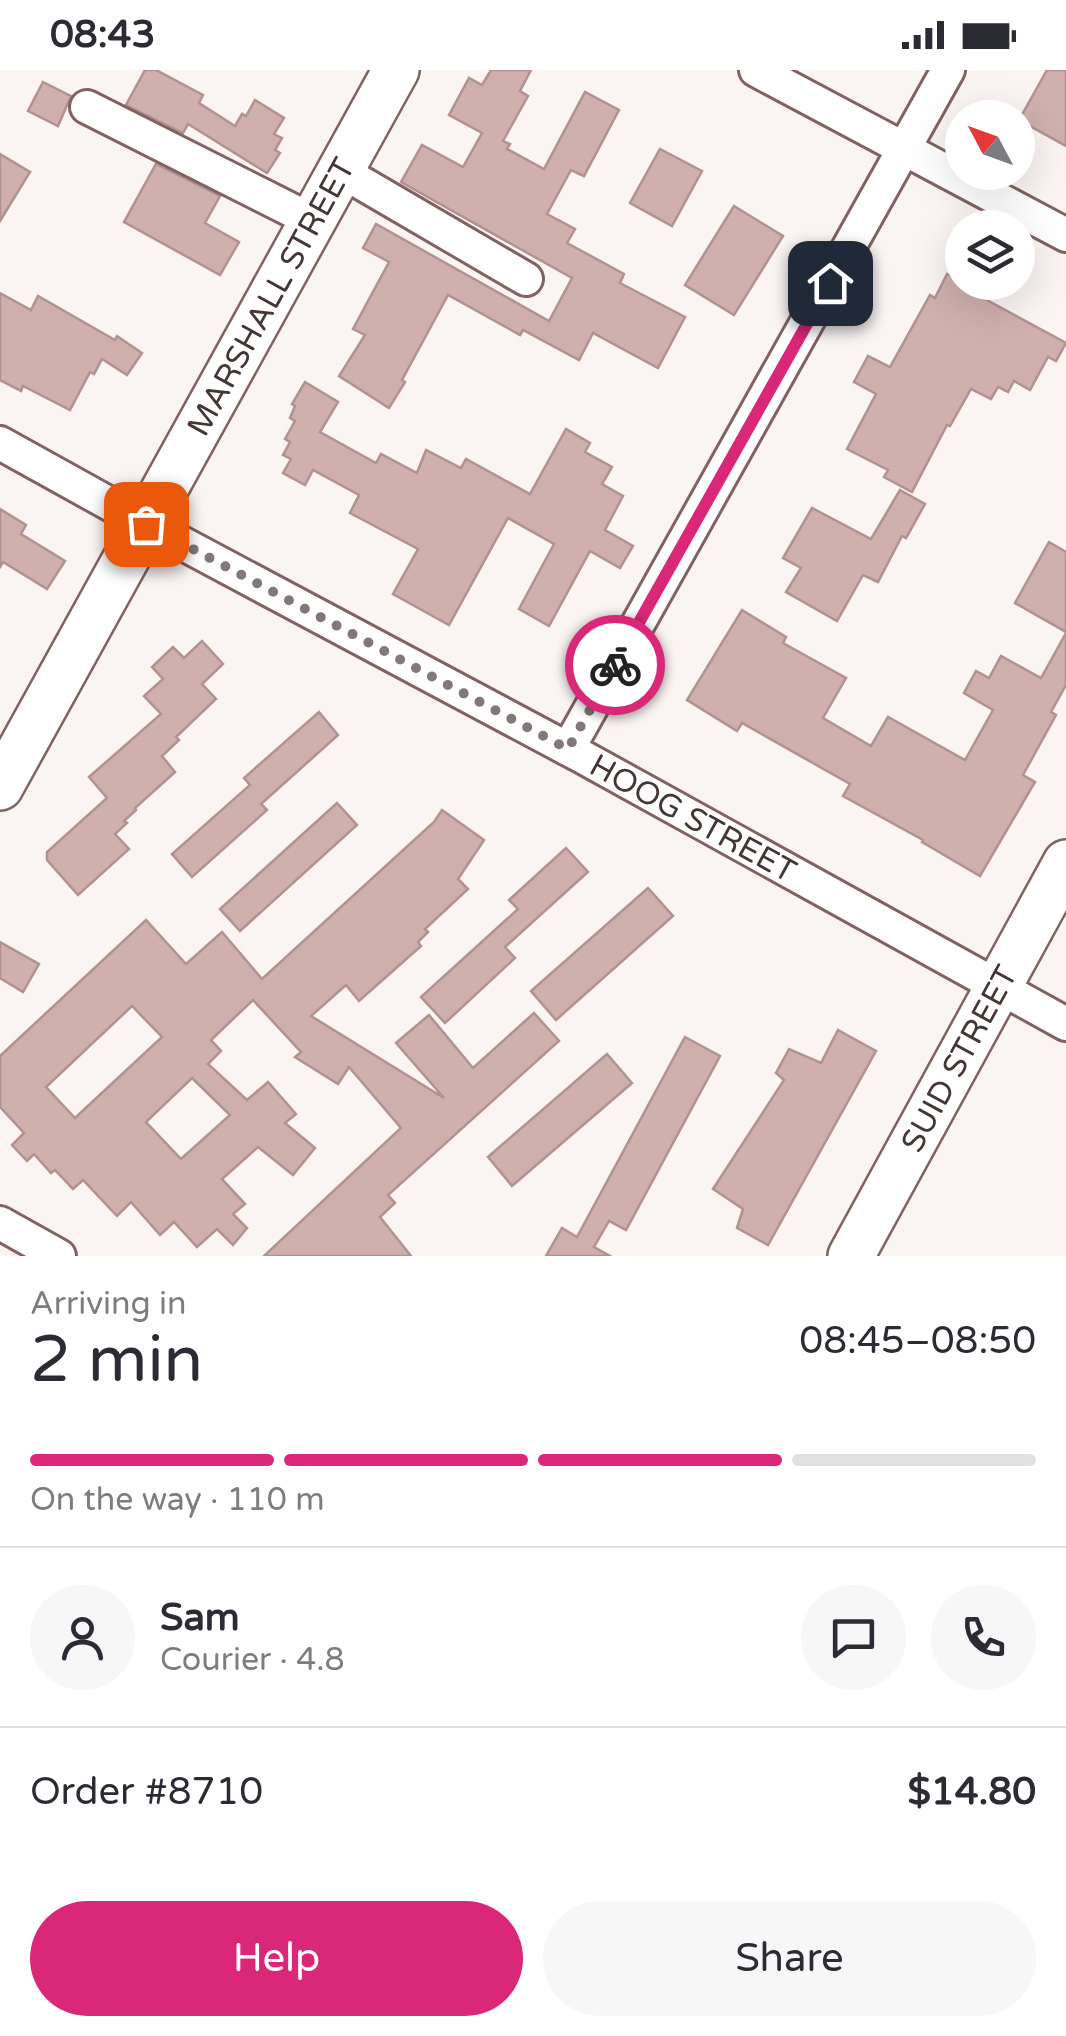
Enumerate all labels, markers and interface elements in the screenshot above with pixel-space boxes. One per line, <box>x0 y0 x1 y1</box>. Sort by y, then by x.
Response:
text: 08:43 <box>50 12 155 58</box>
north arrow <box>945 100 1035 190</box>
map controls <box>945 100 1035 300</box>
street label: MARSHALL STREET <box>180 151 364 443</box>
button: layers <box>945 210 1035 300</box>
pin <box>788 241 873 326</box>
icon: home <box>803 256 858 311</box>
pin <box>104 482 189 567</box>
icon: bag <box>119 497 174 552</box>
courier <box>565 615 665 715</box>
icon: bike <box>588 638 643 693</box>
street label: HOOG STREET <box>583 747 803 891</box>
street label: SUID STREET <box>894 959 1026 1159</box>
text: Arriving in <box>30 1285 187 1323</box>
text: 08:45–08:50 <box>799 1318 1036 1364</box>
text: 2 min <box>30 1321 203 1400</box>
text: On the way · 110 m <box>30 1481 325 1519</box>
button: person <box>30 1585 135 1690</box>
button: chat <box>801 1585 906 1690</box>
button: phone <box>931 1585 1036 1690</box>
text: Sam <box>160 1595 240 1641</box>
text: Courier · 4.8 <box>160 1641 345 1679</box>
text: Order #8710 <box>30 1769 263 1815</box>
text: $14.80 <box>907 1769 1036 1815</box>
button: Help <box>30 1901 523 2016</box>
button: Share <box>543 1901 1036 2016</box>

